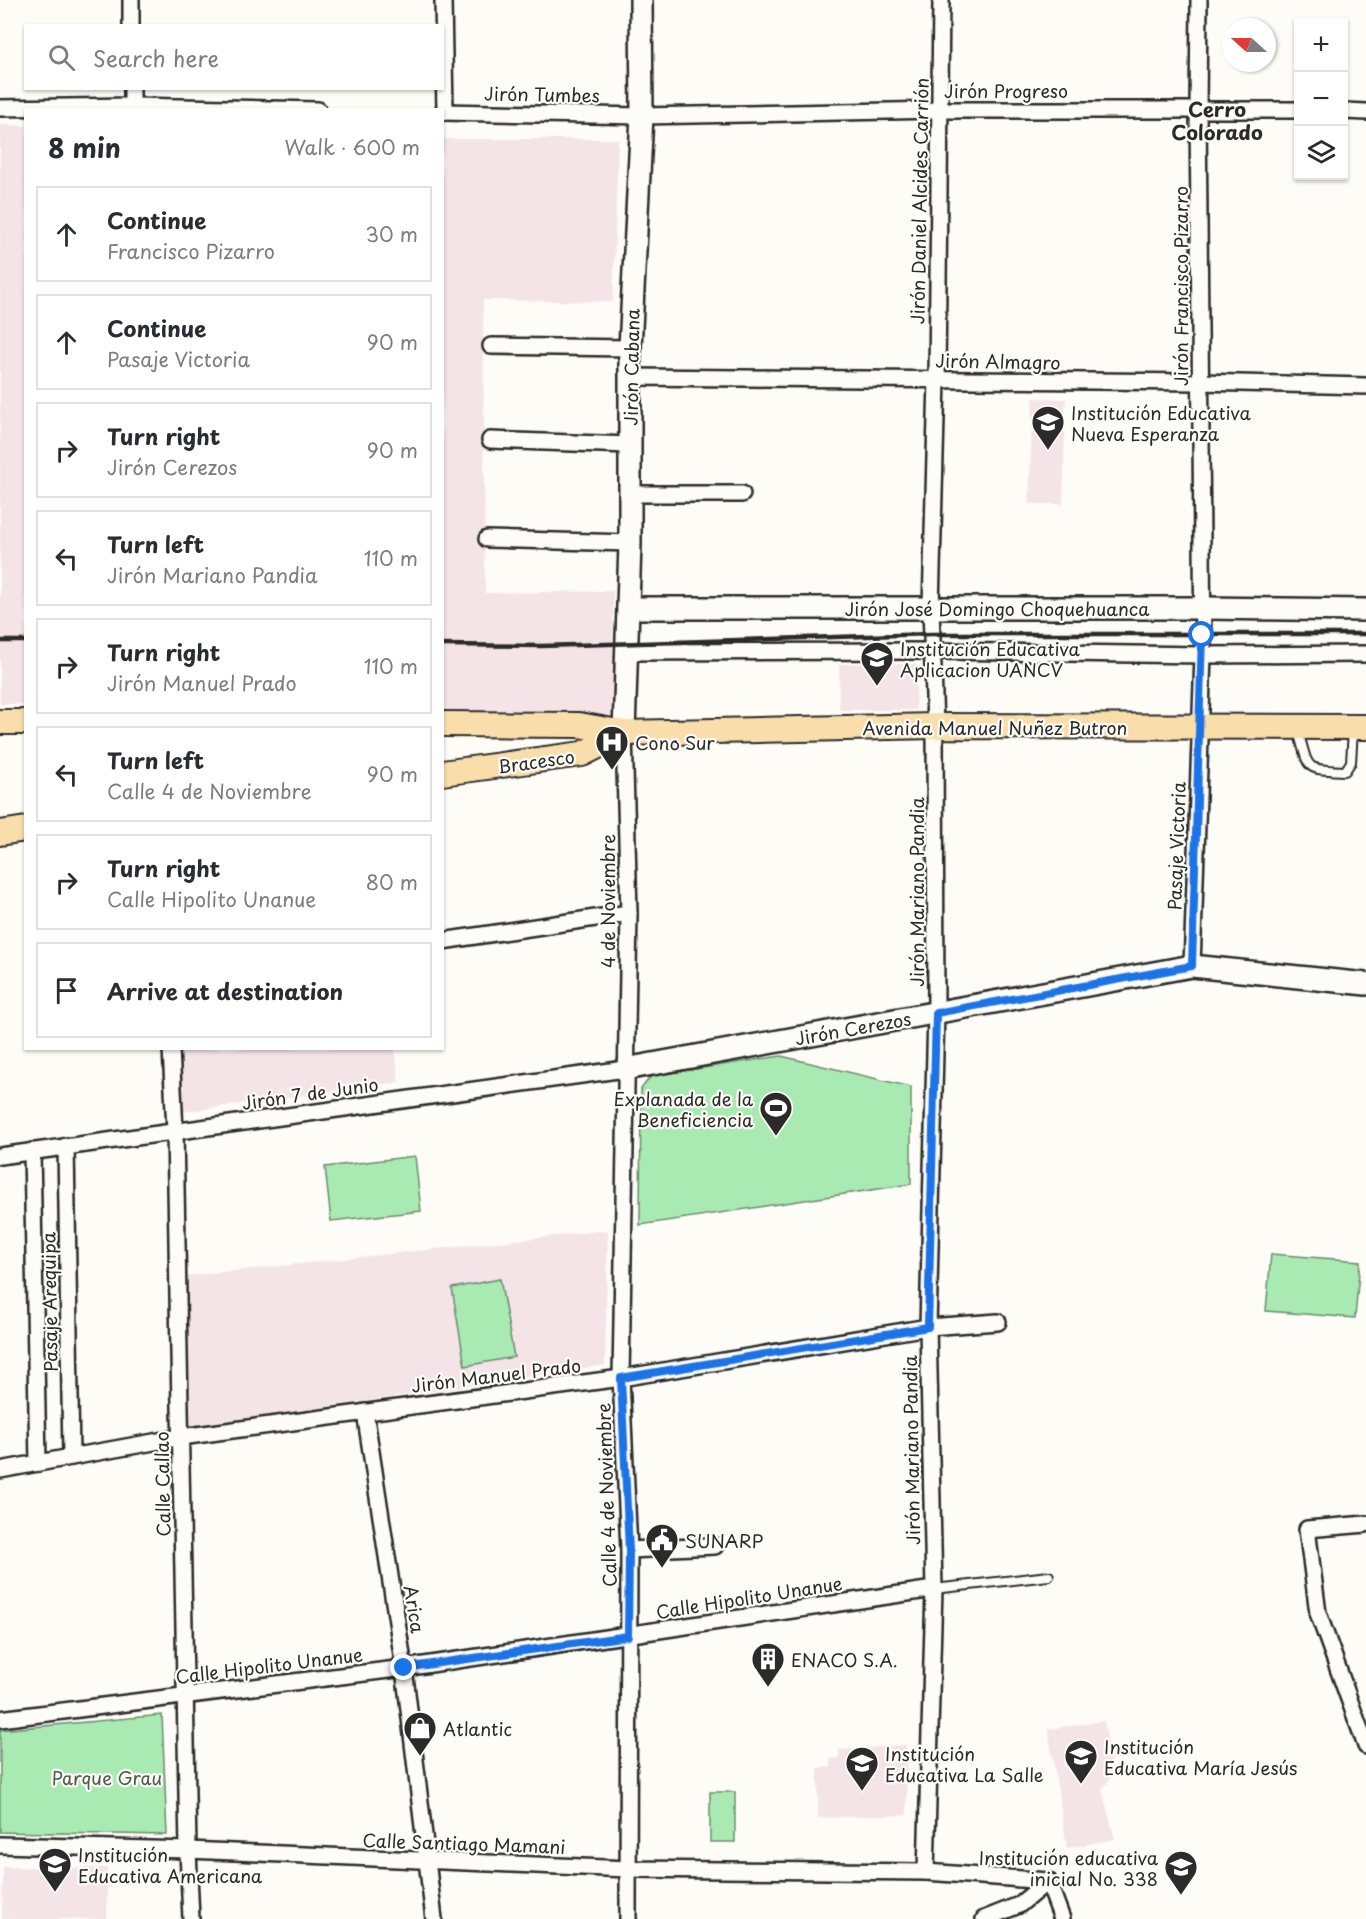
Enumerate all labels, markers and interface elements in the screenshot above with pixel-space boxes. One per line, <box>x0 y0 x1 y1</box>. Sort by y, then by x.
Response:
north arrow <box>1222 18 1276 72</box>
map controls <box>1294 18 1348 180</box>
button: + <box>1294 18 1348 72</box>
search box <box>24 24 444 90</box>
icon: search <box>45 41 78 74</box>
text: Search here <box>93 41 219 74</box>
button: − <box>1294 72 1348 126</box>
street label: Jirón Progreso <box>944 77 1068 104</box>
street label: Jirón Daniel Alcides Carrión <box>903 78 935 324</box>
street label: Jirón Tumbes <box>484 79 600 109</box>
district label: Cerro Colorado <box>1171 94 1263 147</box>
button: layers <box>1294 126 1348 180</box>
text: 8 min <box>48 128 121 167</box>
text: Walk · 600 m <box>284 132 420 162</box>
street label: Jirón Francisco Pizarro <box>1167 186 1194 386</box>
text: Continue <box>107 203 206 236</box>
icon: ahead <box>50 218 83 251</box>
text: 30 m <box>365 219 418 249</box>
text: Francisco Pizarro <box>107 236 275 266</box>
street label: Jirón Cabana <box>616 308 646 426</box>
text: Continue <box>107 311 206 344</box>
icon: ahead <box>50 326 83 359</box>
text: 90 m <box>367 327 418 357</box>
text: Pasaje Victoria <box>107 344 250 374</box>
street label: Jirón Almagro <box>935 346 1061 376</box>
place label: Institución Educativa Nueva Esperanza <box>1071 399 1251 447</box>
school or university icon: Institución Educativa Nueva Esperanza <box>1030 404 1066 451</box>
text: Turn right <box>107 419 220 452</box>
icon: right <box>50 434 83 467</box>
text: 90 m <box>367 435 418 465</box>
text: Jirón Cerezos <box>107 452 237 482</box>
text: Turn left <box>107 527 204 560</box>
icon: left <box>50 542 83 575</box>
text: 110 m <box>364 543 418 573</box>
text: Jirón Mariano Pandia <box>107 560 318 590</box>
street label: Jirón José Domingo Choquehuanca <box>845 595 1150 622</box>
route start <box>1188 621 1214 647</box>
text: Turn right <box>107 635 220 668</box>
place label: Institución Educativa Aplicacion UANCV <box>900 635 1080 683</box>
school or university icon: Institución Educativa Aplicacion UANCV <box>859 640 895 687</box>
icon: right <box>50 650 83 683</box>
text: 110 m <box>364 651 418 681</box>
text: Jirón Manuel Prado <box>107 668 297 698</box>
street label: Avenida Manuel Nuñez Butron <box>863 714 1127 741</box>
hospital icon: Cono Sur <box>594 724 630 771</box>
place label: Cono Sur <box>635 729 715 756</box>
street label: Bracesco <box>496 742 576 780</box>
text: Turn left <box>107 743 204 776</box>
icon: left <box>50 758 83 791</box>
text: 90 m <box>367 759 418 789</box>
text: Calle 4 de Noviembre <box>107 776 312 806</box>
street label: Pasaje Victoria <box>1160 781 1192 911</box>
street label: Jirón Mariano Pandia <box>903 797 930 987</box>
street label: 4 de Noviembre <box>594 834 621 968</box>
text: Turn right <box>107 851 220 884</box>
icon: right <box>50 866 83 899</box>
text: 80 m <box>366 867 418 897</box>
text: Calle Hipolito Unanue <box>107 884 316 914</box>
icon: arrive <box>50 974 83 1007</box>
text: Arrive at destination <box>107 974 343 1007</box>
street label: Jirón Cerezos <box>793 1005 913 1051</box>
street label: Jirón 7 de Junio <box>240 1070 380 1116</box>
place label: Explanada de la Beneficiencia <box>613 1085 754 1133</box>
sports icon: Explanada de la Beneficiencia <box>758 1090 794 1137</box>
street label: Pasaje Arequipa <box>34 1231 64 1372</box>
street label: Jirón Manuel Prado <box>410 1351 582 1399</box>
street label: Jirón Mariano Pandia <box>896 1354 926 1545</box>
street label: Calle 4 de Noviembre <box>589 1402 623 1587</box>
street label: Calle Callao <box>148 1431 176 1537</box>
public building icon: SUNARP <box>644 1522 680 1569</box>
place label: SUNARP <box>685 1527 763 1554</box>
street label: Calle Hipolito Unanue <box>654 1569 844 1625</box>
street label: Arica <box>398 1583 432 1635</box>
street label: Calle Hipolito Unanue <box>174 1640 364 1690</box>
building icon: ENACO S.A. <box>750 1641 786 1688</box>
place label: ENACO S.A. <box>791 1646 898 1673</box>
route end <box>390 1654 416 1680</box>
shop icon: Atlantic <box>402 1710 438 1757</box>
place label: Atlantic <box>443 1715 512 1742</box>
place label: Institución Educativa María Jesús <box>1104 1733 1297 1781</box>
school or university icon: Institución Educativa María Jesús <box>1063 1738 1099 1785</box>
place label: Institución Educativa La Salle <box>885 1740 1044 1788</box>
school or university icon: Institución Educativa La Salle <box>844 1745 880 1792</box>
park label: Parque Grau <box>52 1764 162 1791</box>
street label: Calle Santiago Mamani <box>362 1826 566 1860</box>
place label: Institución Educativa Americana <box>78 1841 263 1889</box>
place label: Institución educativa inicial No. 338 <box>979 1844 1159 1892</box>
school or university icon: Institución Educativa Americana <box>37 1846 73 1893</box>
school or university icon: Institución educativa inicial No. 338 <box>1163 1849 1199 1896</box>

